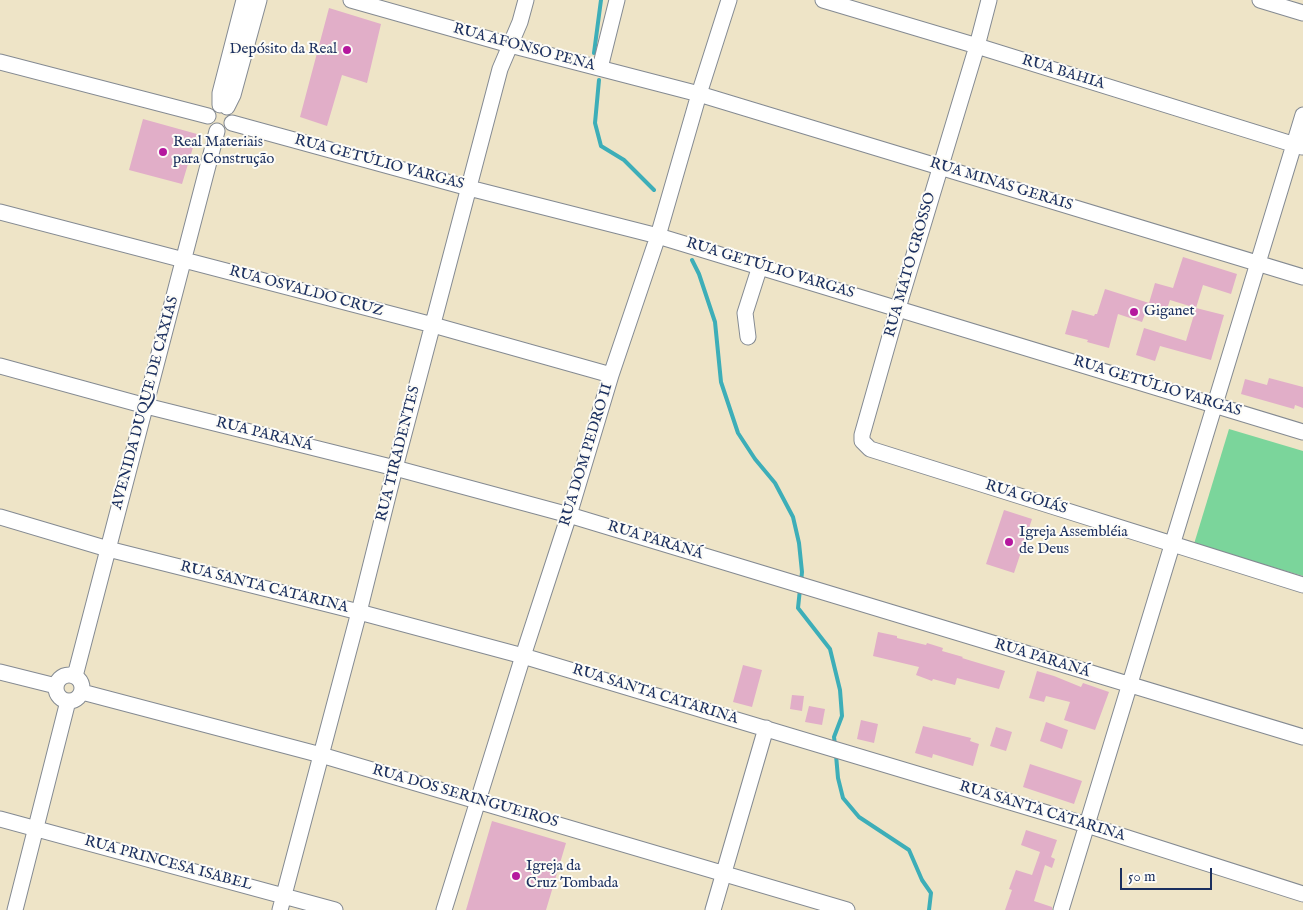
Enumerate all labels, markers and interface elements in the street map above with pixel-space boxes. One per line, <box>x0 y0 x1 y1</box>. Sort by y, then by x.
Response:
street label: RUA AFONSO PENA <box>451 20 597 76</box>
place label: Depósito da Real <box>230 41 337 59</box>
marker: Depósito da Real <box>341 44 353 56</box>
street label: RUA BAHIA <box>1019 52 1107 94</box>
street label: RUA GETÚLIO VARGAS <box>292 132 466 194</box>
place label: Real Materiais para Construção <box>173 134 274 169</box>
marker: Real Materiais para Construção <box>157 146 169 158</box>
street label: RUA MINAS GERAIS <box>927 155 1075 215</box>
street label: RUA MATO GROSSO <box>882 190 940 340</box>
street label: RUA GETÚLIO VARGAS <box>684 235 856 303</box>
street label: RUA OSVALDO CRUZ <box>227 263 385 321</box>
street label: AVENIDA DUQUE DE CAXIAS <box>109 294 183 512</box>
place label: Giganet <box>1144 303 1195 321</box>
marker: Giganet <box>1128 306 1140 318</box>
street label: RUA GETÚLIO VARGAS <box>1071 353 1243 421</box>
street label: RUA DOM PEDRO II <box>557 381 617 529</box>
street label: RUA TIRADENTES <box>373 384 425 524</box>
street label: RUA PARANÁ <box>214 414 314 456</box>
street label: RUA GOIÁS <box>983 477 1069 519</box>
street label: RUA PARANÁ <box>605 518 705 564</box>
place label: Igreja Assembléia de Deus <box>1019 524 1128 559</box>
marker: Igreja Assembléia de Deus <box>1003 536 1015 548</box>
street label: RUA SANTA CATARINA <box>178 558 350 618</box>
street label: RUA PARANÁ <box>992 636 1092 682</box>
street label: RUA SANTA CATARINA <box>570 661 740 729</box>
street label: RUA DOS SERINGUEIROS <box>370 762 560 832</box>
street label: RUA SANTA CATARINA <box>957 778 1127 846</box>
street label: RUA PRINCESA ISABEL <box>82 833 254 895</box>
place label: Igreja da Cruz Tombada <box>526 858 618 893</box>
scale bar <box>1123 858 1216 890</box>
text: 50 m <box>1128 867 1156 886</box>
marker: Igreja da Cruz Tombada <box>510 870 522 882</box>

